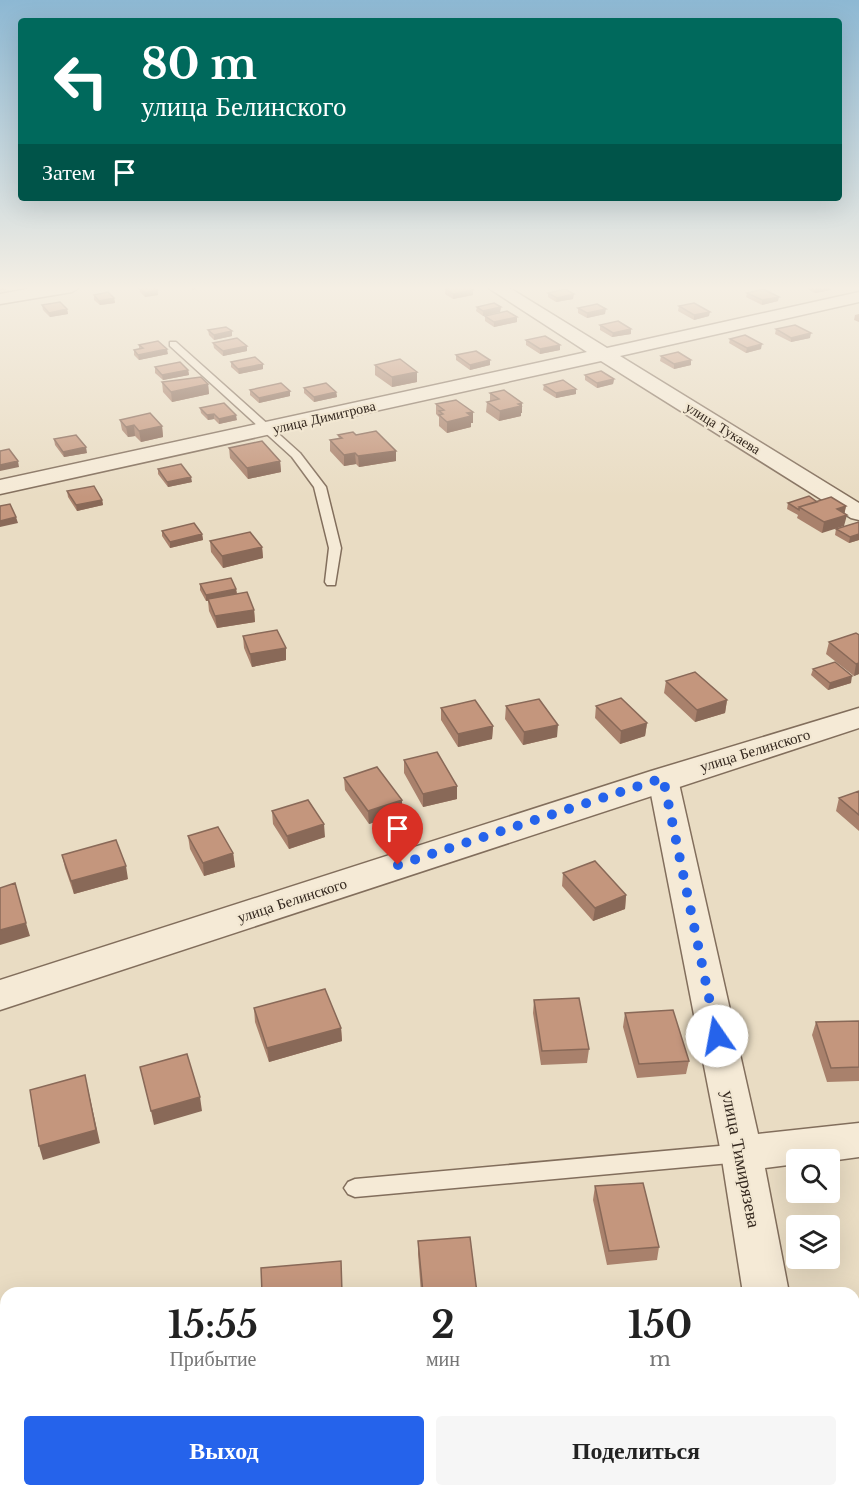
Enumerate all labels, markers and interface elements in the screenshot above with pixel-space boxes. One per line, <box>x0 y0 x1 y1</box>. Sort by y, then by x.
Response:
text: 80 m <box>141 38 257 90</box>
icon: left <box>42 42 120 120</box>
text: улица Белинского <box>141 90 346 123</box>
icon: arrive <box>108 156 141 189</box>
text: Затем <box>42 159 96 186</box>
street label: улица Димитрова <box>271 396 378 438</box>
street label: улица Тукаева <box>682 398 765 459</box>
street label: улица Белинского <box>698 724 812 776</box>
pin <box>372 803 423 865</box>
icon: arrive <box>381 812 414 845</box>
street label: улица Белинского <box>235 873 349 927</box>
position arrow <box>685 1004 749 1068</box>
street label: улица Тимирязева <box>717 1088 765 1230</box>
map controls <box>786 1149 840 1269</box>
button: search <box>786 1149 840 1203</box>
button: layers <box>786 1215 840 1269</box>
text: 15:55 <box>168 1303 258 1348</box>
text: 2 <box>431 1303 455 1348</box>
text: 150 <box>628 1303 692 1348</box>
text: Прибытие <box>169 1347 257 1371</box>
text: мин <box>426 1347 460 1371</box>
text: m <box>649 1347 671 1371</box>
button: Выход <box>24 1416 424 1485</box>
button: Поделиться <box>436 1416 836 1485</box>

